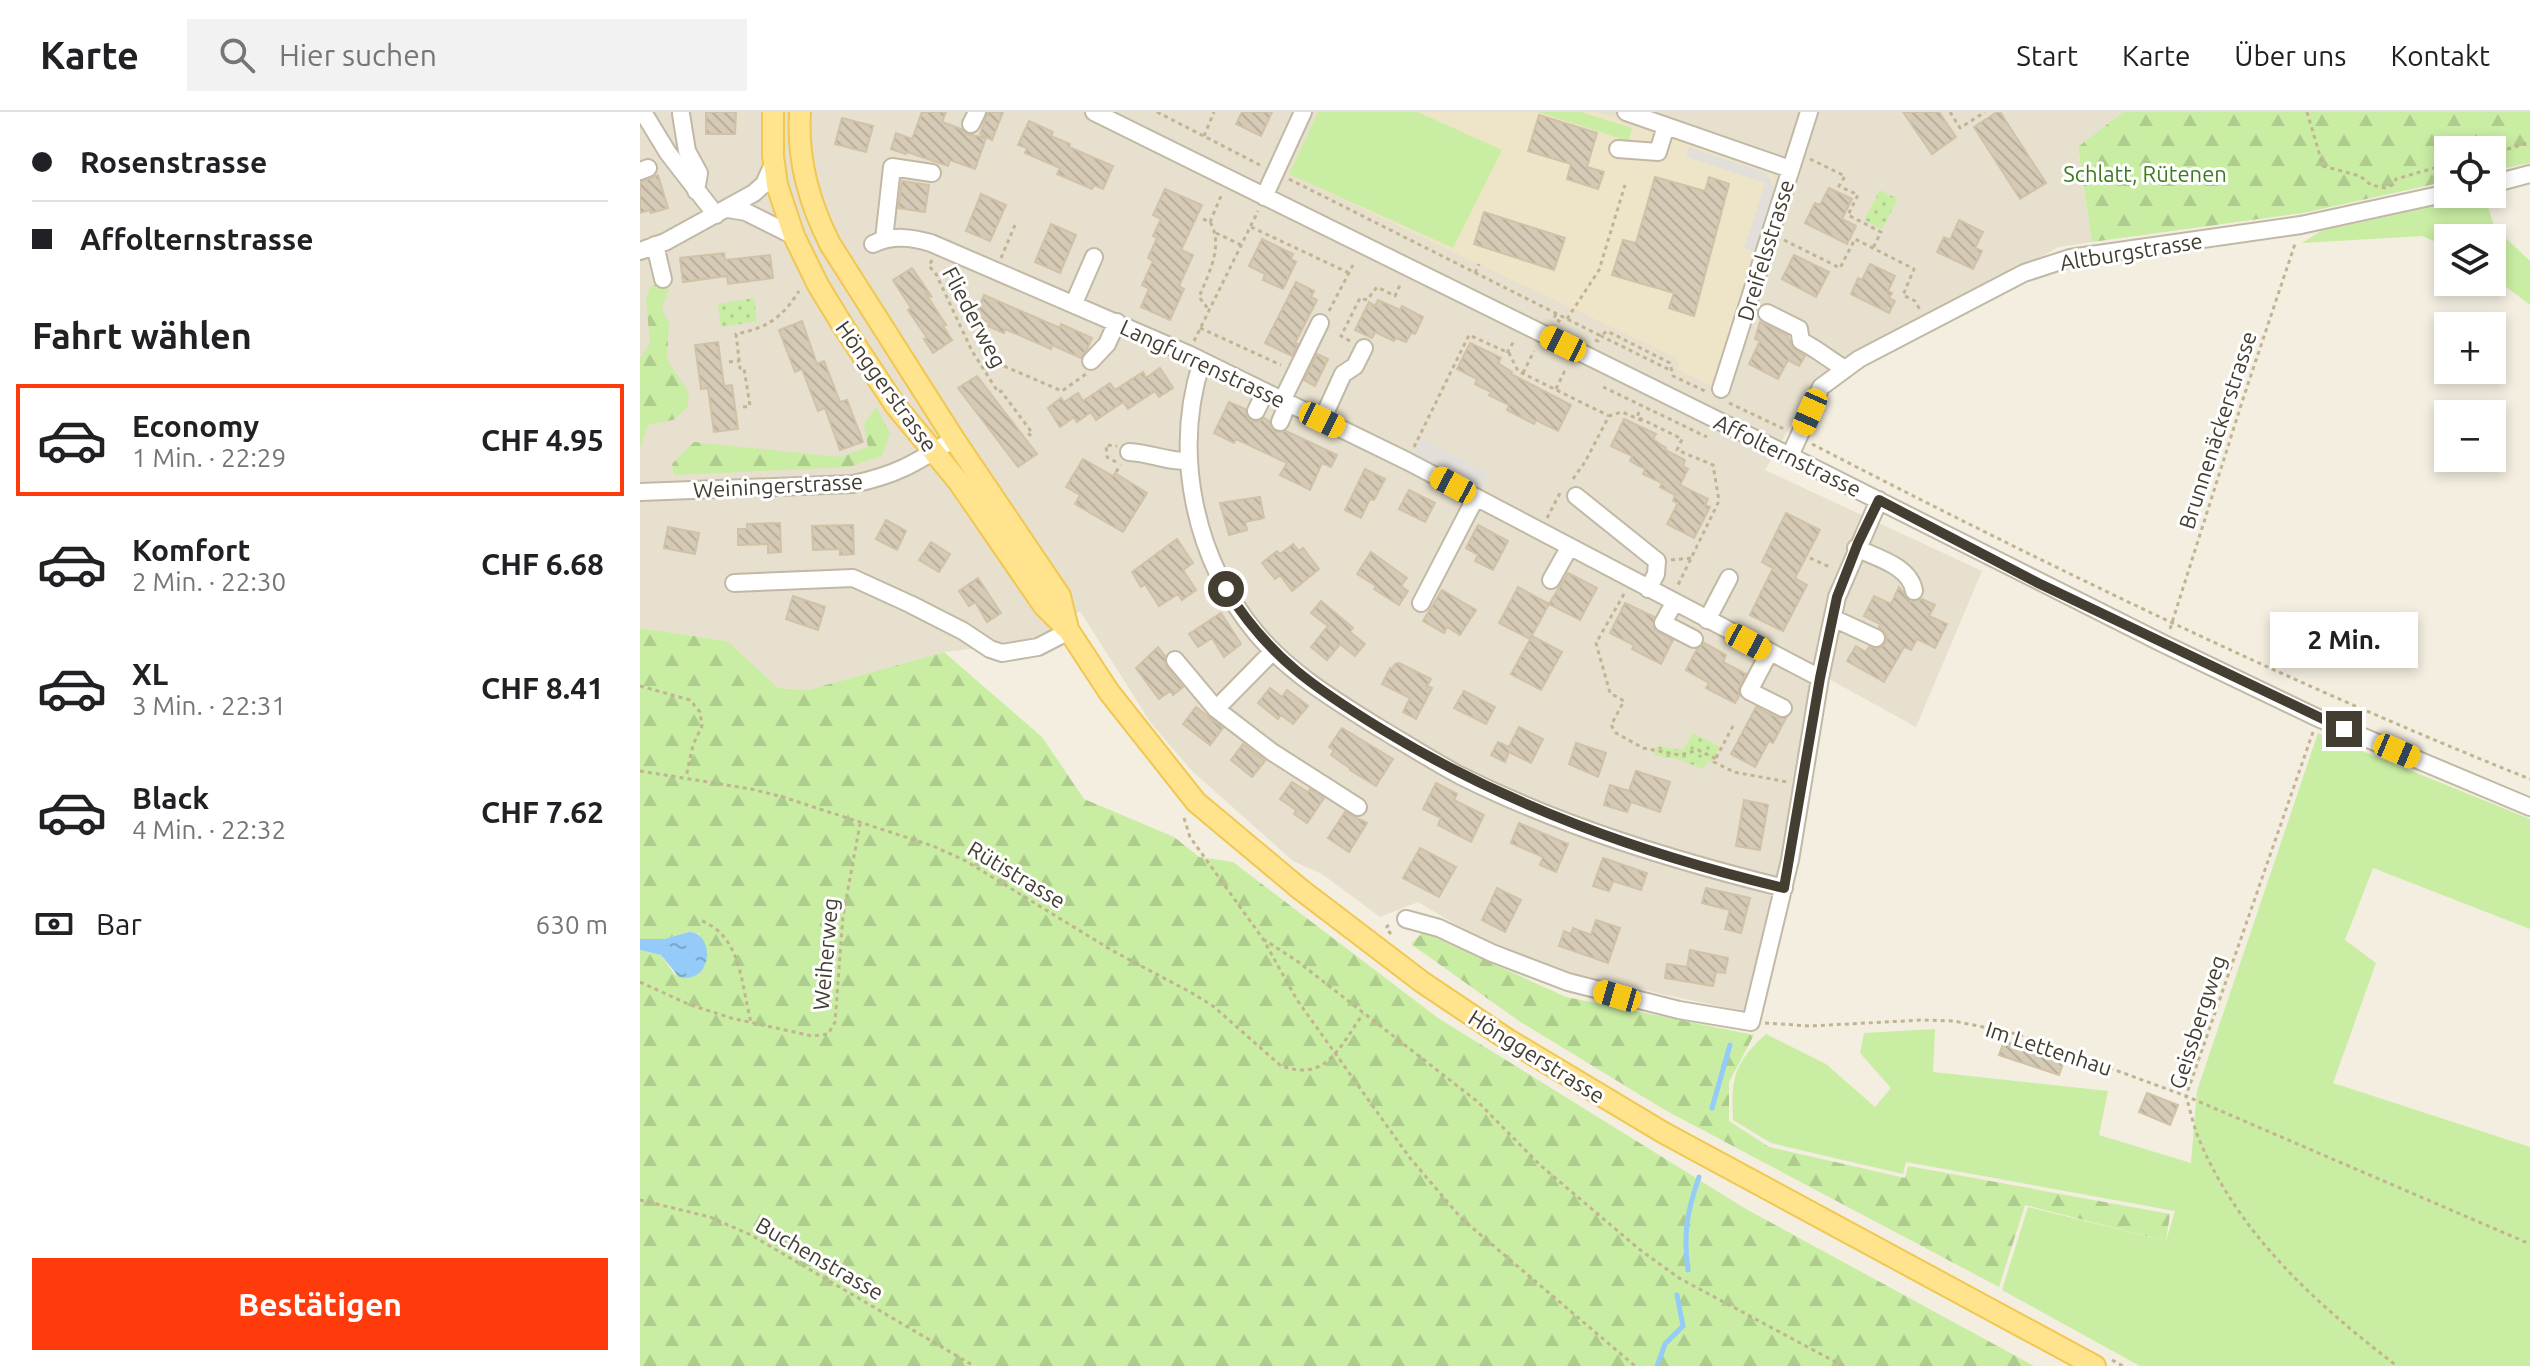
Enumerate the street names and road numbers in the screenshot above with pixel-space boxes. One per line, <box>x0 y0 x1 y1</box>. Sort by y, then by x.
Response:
street label: Dreifelsstrasse <box>1732 176 1798 324</box>
street label: Altburgstrasse <box>2058 227 2204 275</box>
street label: Fliederweg <box>938 262 1012 372</box>
street label: Langfurrenstrasse <box>1117 314 1289 412</box>
street label: Hönggerstrasse <box>831 316 943 456</box>
street label: Brunnenäckerstrasse <box>2173 328 2261 532</box>
street label: Affolternstrasse <box>1710 409 1866 501</box>
street label: Weiningerstrasse <box>692 468 864 502</box>
street label: Rütistrasse <box>964 835 1070 913</box>
street label: Weiherweg <box>808 897 842 1011</box>
street label: Geissbergweg <box>2164 952 2230 1092</box>
street label: Hönggerstrasse <box>1464 1004 1610 1108</box>
street label: Im Lettenhau <box>1983 1016 2115 1080</box>
street label: Buchenstrasse <box>752 1211 888 1305</box>

